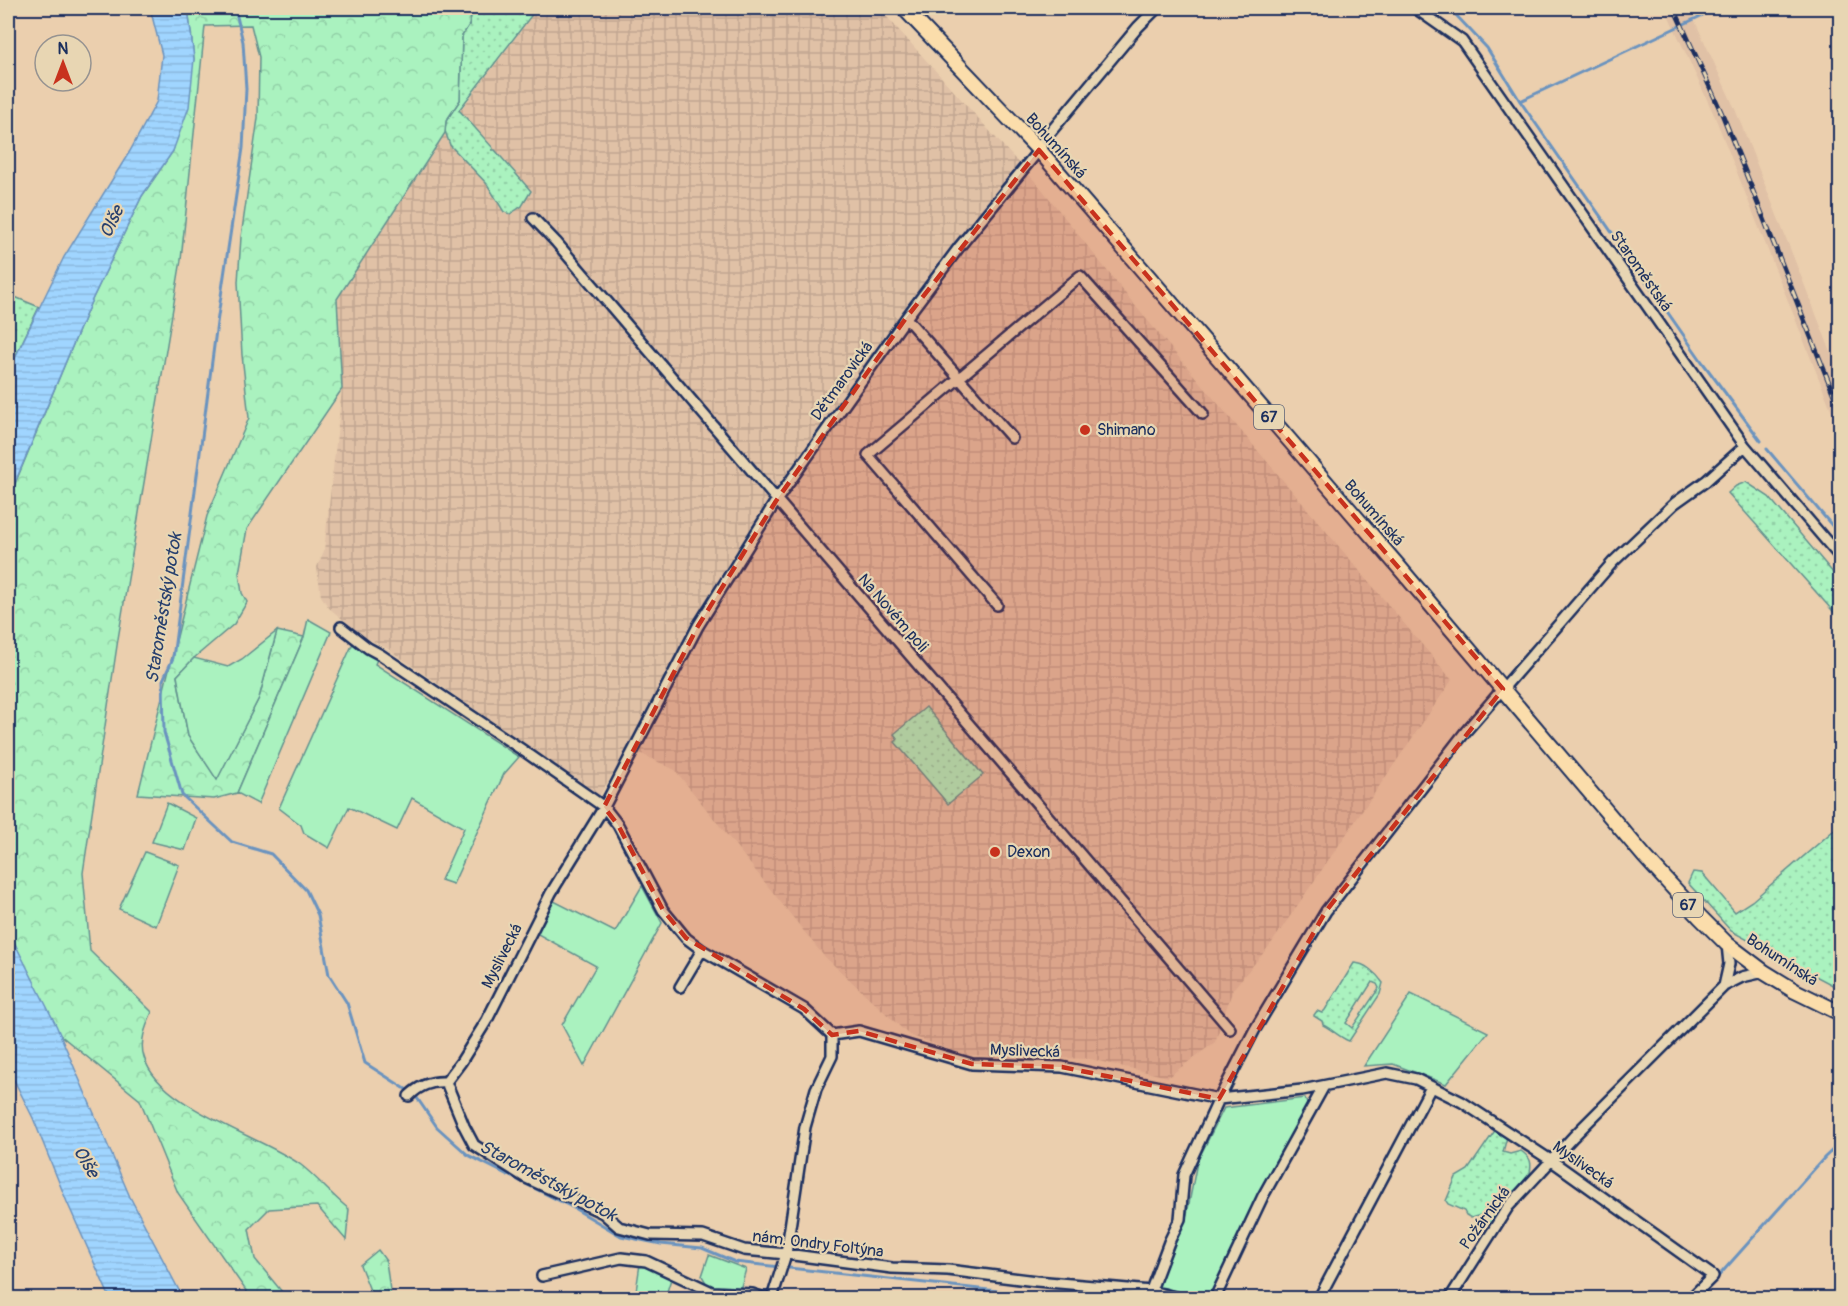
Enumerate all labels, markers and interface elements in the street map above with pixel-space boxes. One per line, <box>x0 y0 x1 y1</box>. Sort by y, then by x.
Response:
north arrow <box>33 33 93 93</box>
text: N <box>58 39 69 59</box>
street label: Bohumínská <box>1021 109 1091 183</box>
water label: Olše <box>95 200 130 242</box>
street label: Staroměstská <box>1606 227 1676 315</box>
street label: Dětmarovická <box>807 338 877 424</box>
road number: 67 <box>1254 405 1284 429</box>
place label: Shimano <box>1097 420 1156 440</box>
marker: Shimano <box>1078 423 1092 437</box>
street label: Bohumínská <box>1340 476 1408 550</box>
water label: Staroměstský potok <box>141 530 187 685</box>
street label: Na Novém poli <box>854 570 933 656</box>
place label: Dexon <box>1007 842 1050 862</box>
marker: Dexon <box>988 845 1002 859</box>
road number: 67 <box>1673 893 1703 917</box>
street label: Myslivecká <box>477 920 527 992</box>
street label: Bohumínská <box>1742 929 1822 991</box>
street label: Myslivecká <box>990 1040 1060 1062</box>
water label: Staroměstský potok <box>476 1135 622 1228</box>
street label: Myslivecká <box>1549 1137 1617 1193</box>
water label: Olše <box>68 1142 105 1184</box>
street label: Požárnická <box>1455 1183 1515 1253</box>
street label: nám. Ondry Foltýna <box>751 1226 885 1262</box>

